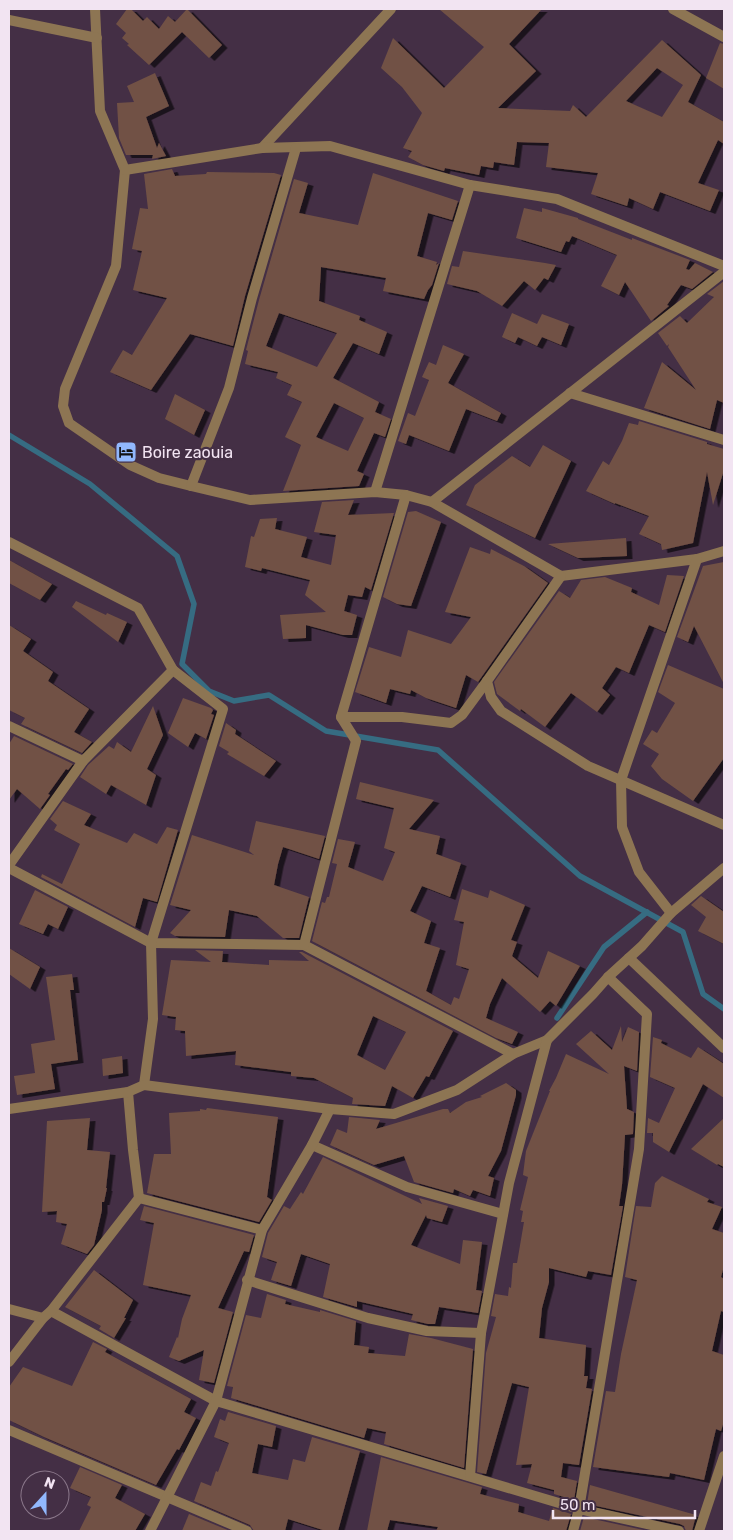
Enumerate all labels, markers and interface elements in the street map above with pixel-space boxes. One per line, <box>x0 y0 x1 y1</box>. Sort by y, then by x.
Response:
hotel icon: Boire zaouia <box>114 440 138 464</box>
place label: Boire zaouia <box>142 443 233 462</box>
north arrow <box>20 1470 70 1520</box>
text: N <box>42 1474 57 1493</box>
scale bar <box>553 1488 696 1520</box>
text: 50 m <box>560 1496 595 1514</box>

